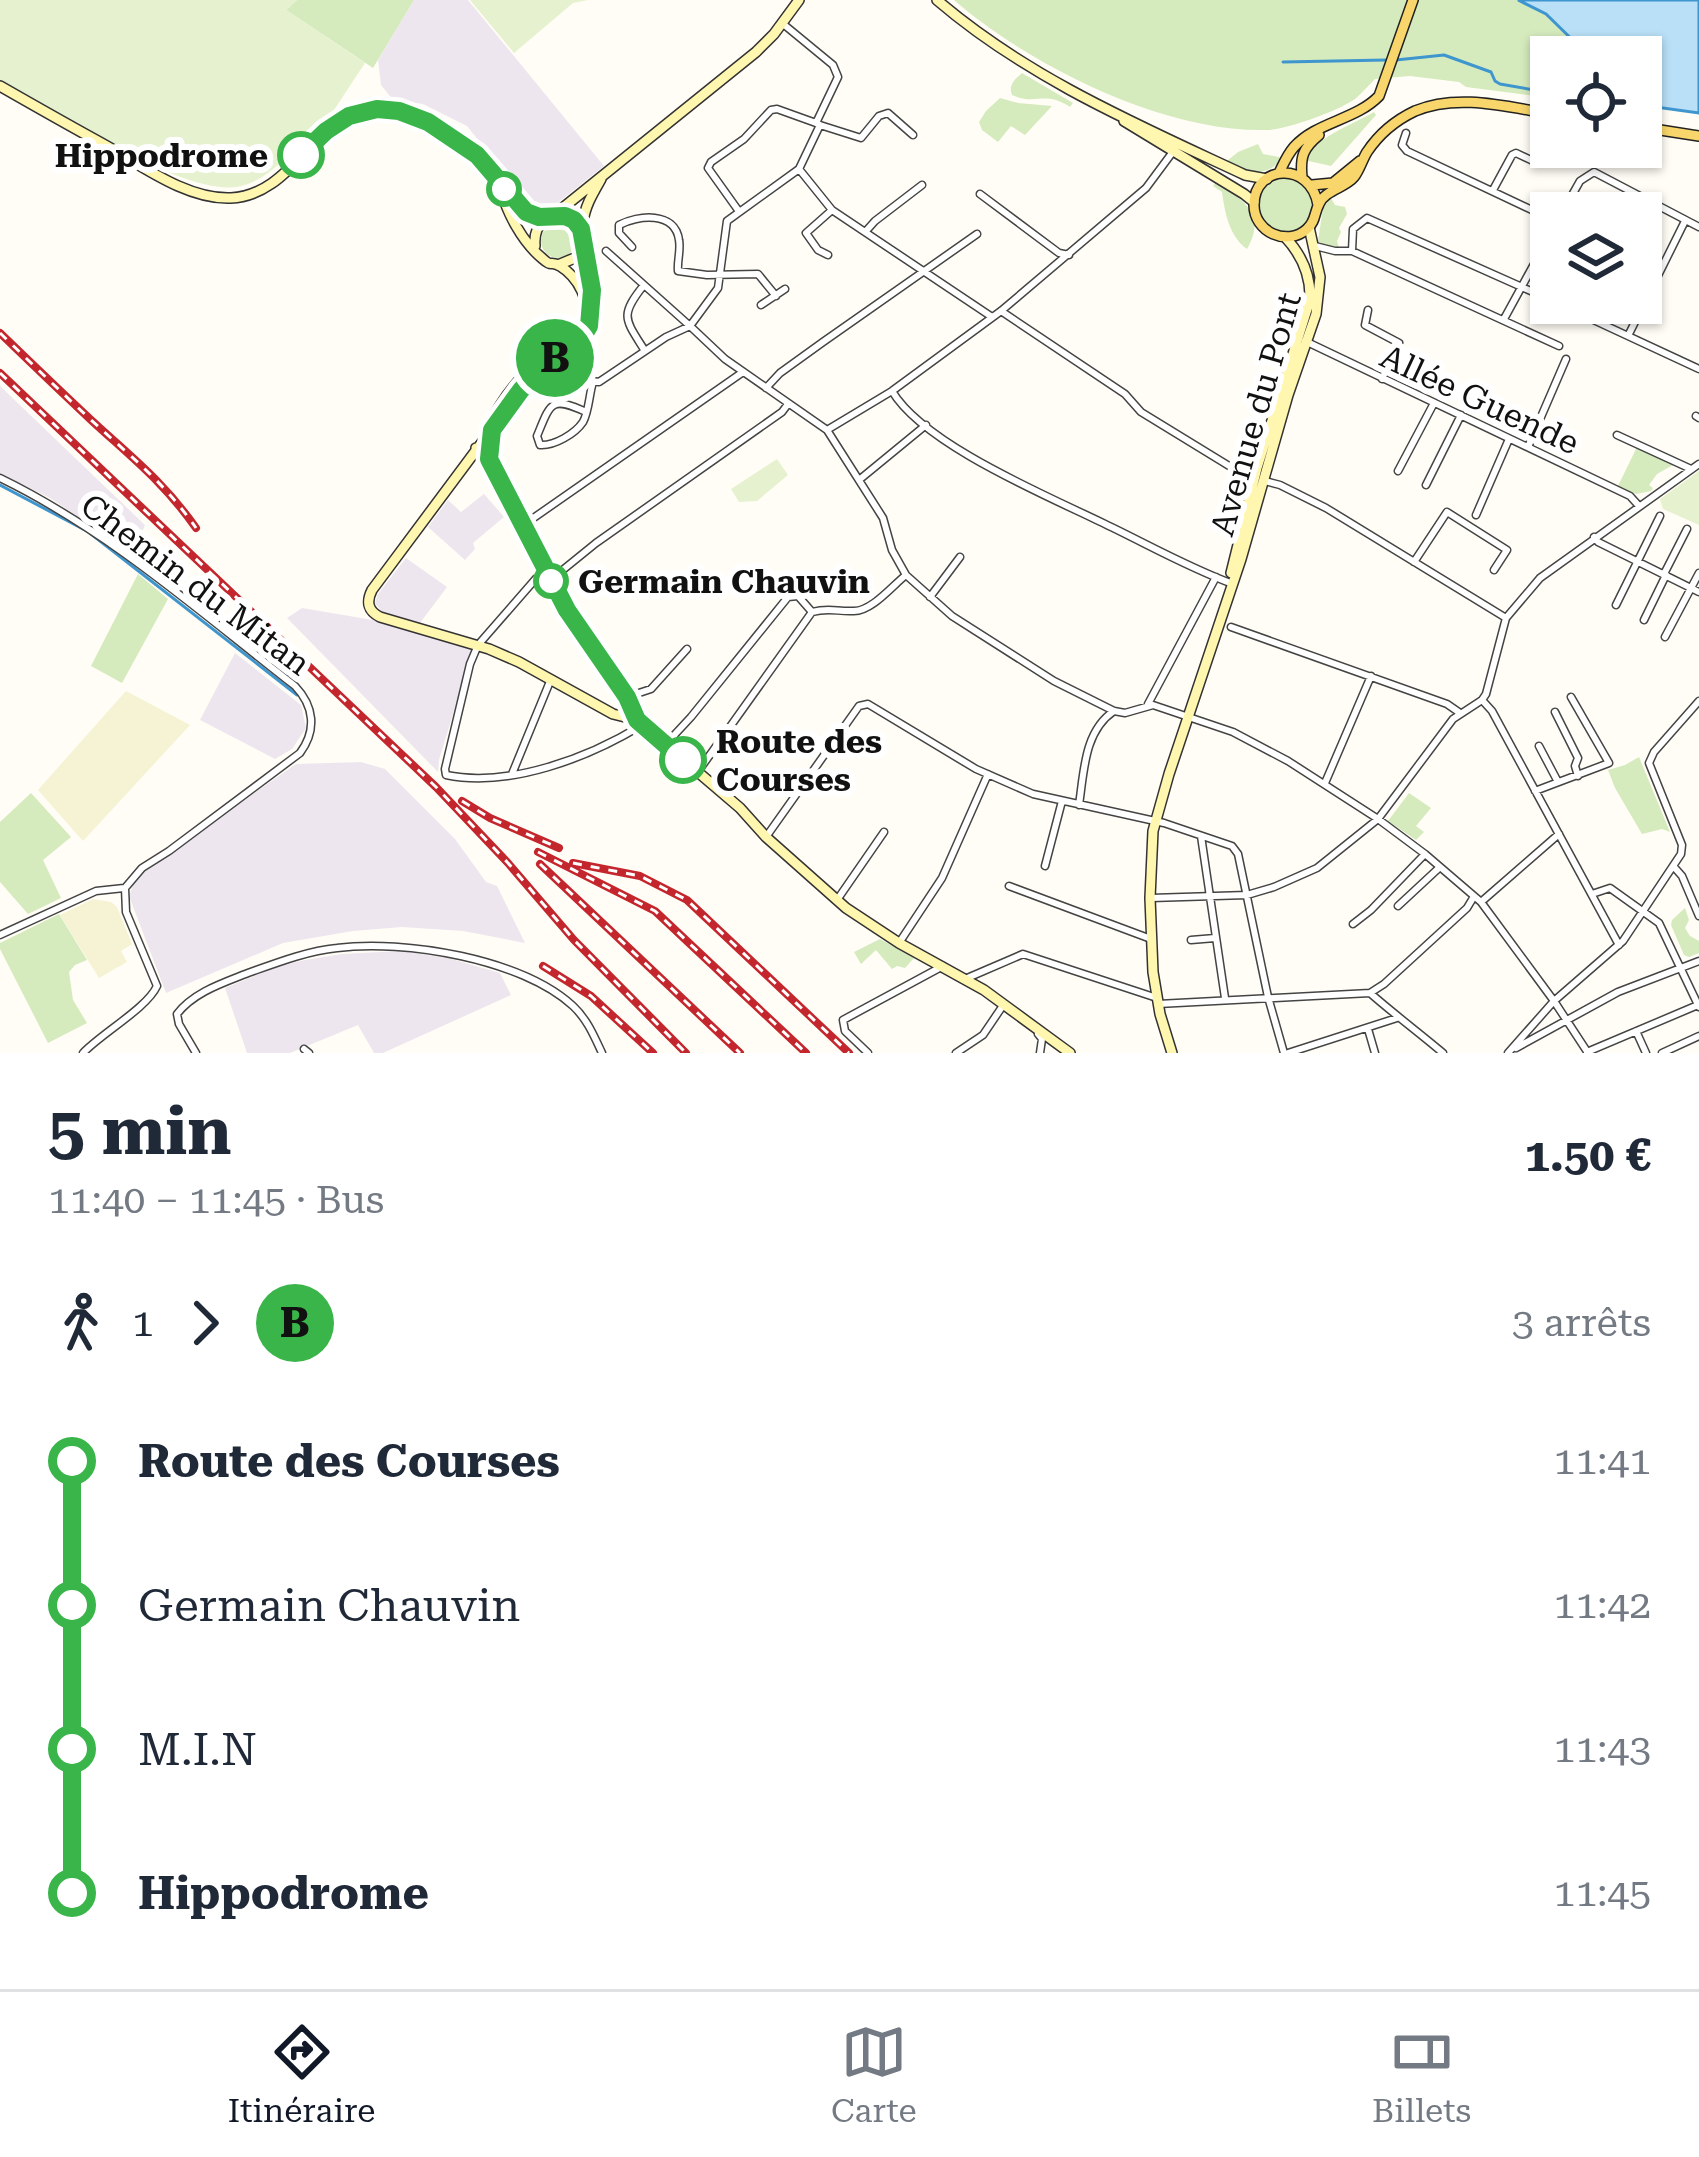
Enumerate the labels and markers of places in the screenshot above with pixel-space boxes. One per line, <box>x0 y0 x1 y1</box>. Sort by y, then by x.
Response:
marker: Hippodrome <box>279 133 323 177</box>
place label: Hippodrome <box>55 136 268 175</box>
unlabelled marker <box>488 173 520 205</box>
place label: Germain Chauvin <box>578 562 870 601</box>
marker: Germain Chauvin <box>535 565 567 597</box>
place label: Route des Courses <box>716 722 882 799</box>
marker: Route des Courses <box>661 738 705 782</box>

